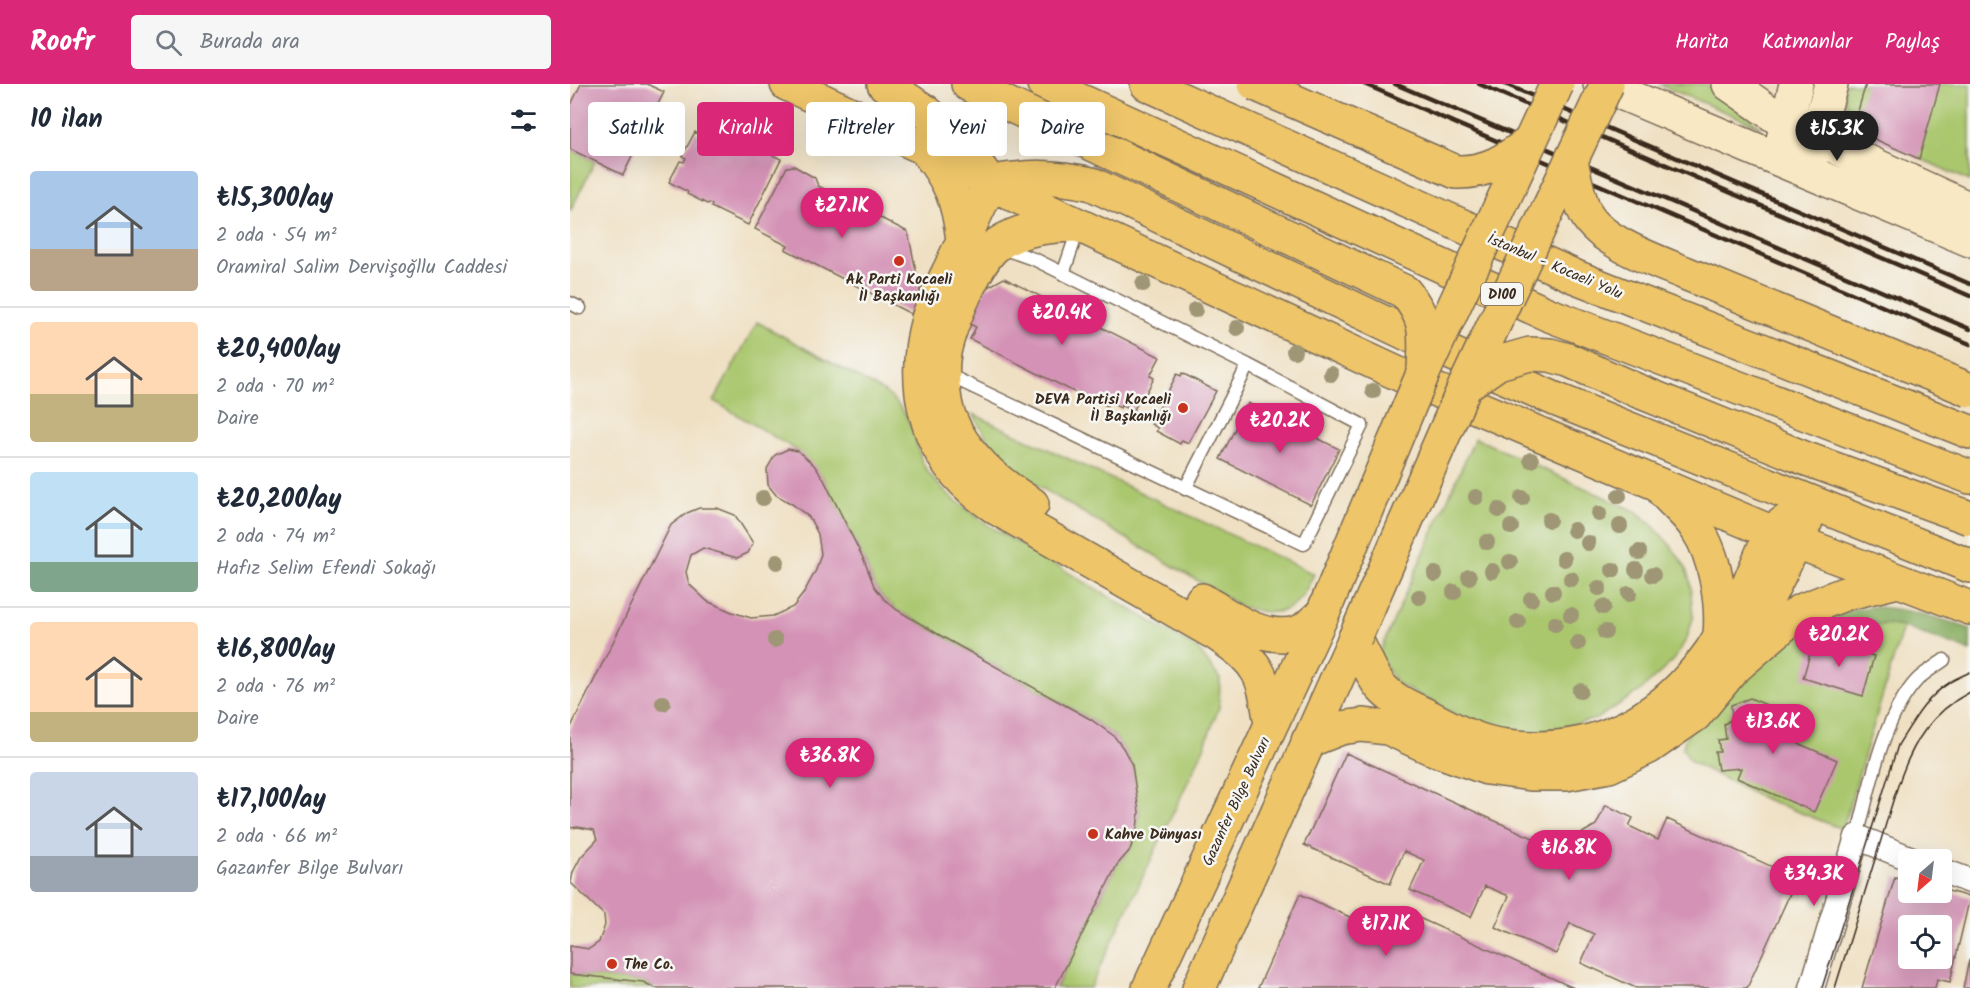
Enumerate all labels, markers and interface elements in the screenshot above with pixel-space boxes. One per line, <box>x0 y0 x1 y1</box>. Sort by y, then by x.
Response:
search box <box>131 15 551 69</box>
text: Roofr <box>30 20 95 65</box>
text: Burada ara <box>200 25 300 60</box>
icon: search <box>152 26 185 59</box>
text: Harita <box>1675 26 1729 59</box>
text: Katmanlar <box>1762 26 1852 59</box>
text: Paylaş <box>1885 26 1940 59</box>
text: 10 ilan <box>30 99 103 141</box>
chip: Satılık <box>588 102 685 156</box>
chip: Kiralık <box>697 102 794 156</box>
chip: Filtreler <box>806 102 915 156</box>
chip: Yeni <box>927 102 1007 156</box>
chip: Daire <box>1019 102 1105 156</box>
icon: filters <box>507 104 540 137</box>
pin: ₺15.3K <box>1788 111 1886 162</box>
text: ₺15.3K <box>1810 114 1864 146</box>
text: ₺15,300/ay <box>216 178 333 220</box>
pin: ₺27.1K <box>793 188 891 239</box>
text: ₺27.1K <box>815 191 869 223</box>
icon: home <box>78 195 150 267</box>
text: 2 oda · 54 m² <box>216 220 337 252</box>
street label: İstanbul - Kocaeli Yolu <box>1483 227 1626 306</box>
text: Oramiral Salim Dervişoğllu Caddesi <box>216 252 507 284</box>
marker: Ak Parti Kocaeli İl Başkanlığı <box>892 254 906 268</box>
place label: Ak Parti Kocaeli İl Başkanlığı <box>846 268 953 309</box>
road number: D100 <box>1481 283 1523 305</box>
pin: ₺20.4K <box>1013 295 1111 346</box>
text: ₺20.4K <box>1032 298 1092 330</box>
text: ₺20,400/ay <box>216 329 341 371</box>
icon: home <box>78 346 150 418</box>
text: 2 oda · 70 m² <box>216 371 334 403</box>
place label: DEVA Partisi Kocaeli İl Başkanlığı <box>1035 388 1172 429</box>
marker: DEVA Partisi Kocaeli İl Başkanlığı <box>1176 401 1190 415</box>
text: Daire <box>216 403 259 435</box>
pin: ₺20.2K <box>1231 403 1329 454</box>
text: ₺20.2K <box>1249 406 1311 438</box>
text: ₺20,200/ay <box>216 479 342 521</box>
icon: home <box>78 496 150 568</box>
text: 2 oda · 74 m² <box>216 521 335 553</box>
text: Hafız Selim Efendi Sokağı <box>216 553 436 585</box>
pin: ₺20.2K <box>1790 617 1888 668</box>
text: ₺20.2K <box>1808 620 1870 652</box>
text: ₺16,800/ay <box>216 629 335 671</box>
icon: home <box>78 646 150 718</box>
text: 2 oda · 76 m² <box>216 671 335 703</box>
text: Daire <box>216 703 259 735</box>
pin: ₺13.6K <box>1724 704 1822 755</box>
text: ₺13.6K <box>1745 707 1801 739</box>
street label: Gazanfer Bilge Bulvarı <box>1196 733 1278 870</box>
pin: ₺36.8K <box>781 738 879 789</box>
text: ₺36.8K <box>799 741 861 773</box>
text: ₺17,100/ay <box>216 779 326 821</box>
icon: home <box>78 796 150 868</box>
text: 2 oda · 66 m² <box>216 821 337 853</box>
place label: Kahve Dünyası <box>1105 823 1201 847</box>
marker: Kahve Dünyası <box>1086 827 1100 841</box>
pin: ₺16.8K <box>1520 830 1618 881</box>
text: ₺16.8K <box>1541 833 1597 865</box>
north arrow <box>1898 849 1952 903</box>
map controls <box>1898 849 1952 969</box>
text: Gazanfer Bilge Bulvarı <box>216 853 403 885</box>
pin: ₺34.3K <box>1765 856 1863 907</box>
text: ₺34.3K <box>1784 859 1844 891</box>
pin: ₺17.1K <box>1337 906 1435 957</box>
text: ₺17.1K <box>1361 909 1411 941</box>
button: locate <box>1898 915 1952 969</box>
place label: The Co. <box>624 953 673 977</box>
marker: The Co. <box>605 957 619 971</box>

